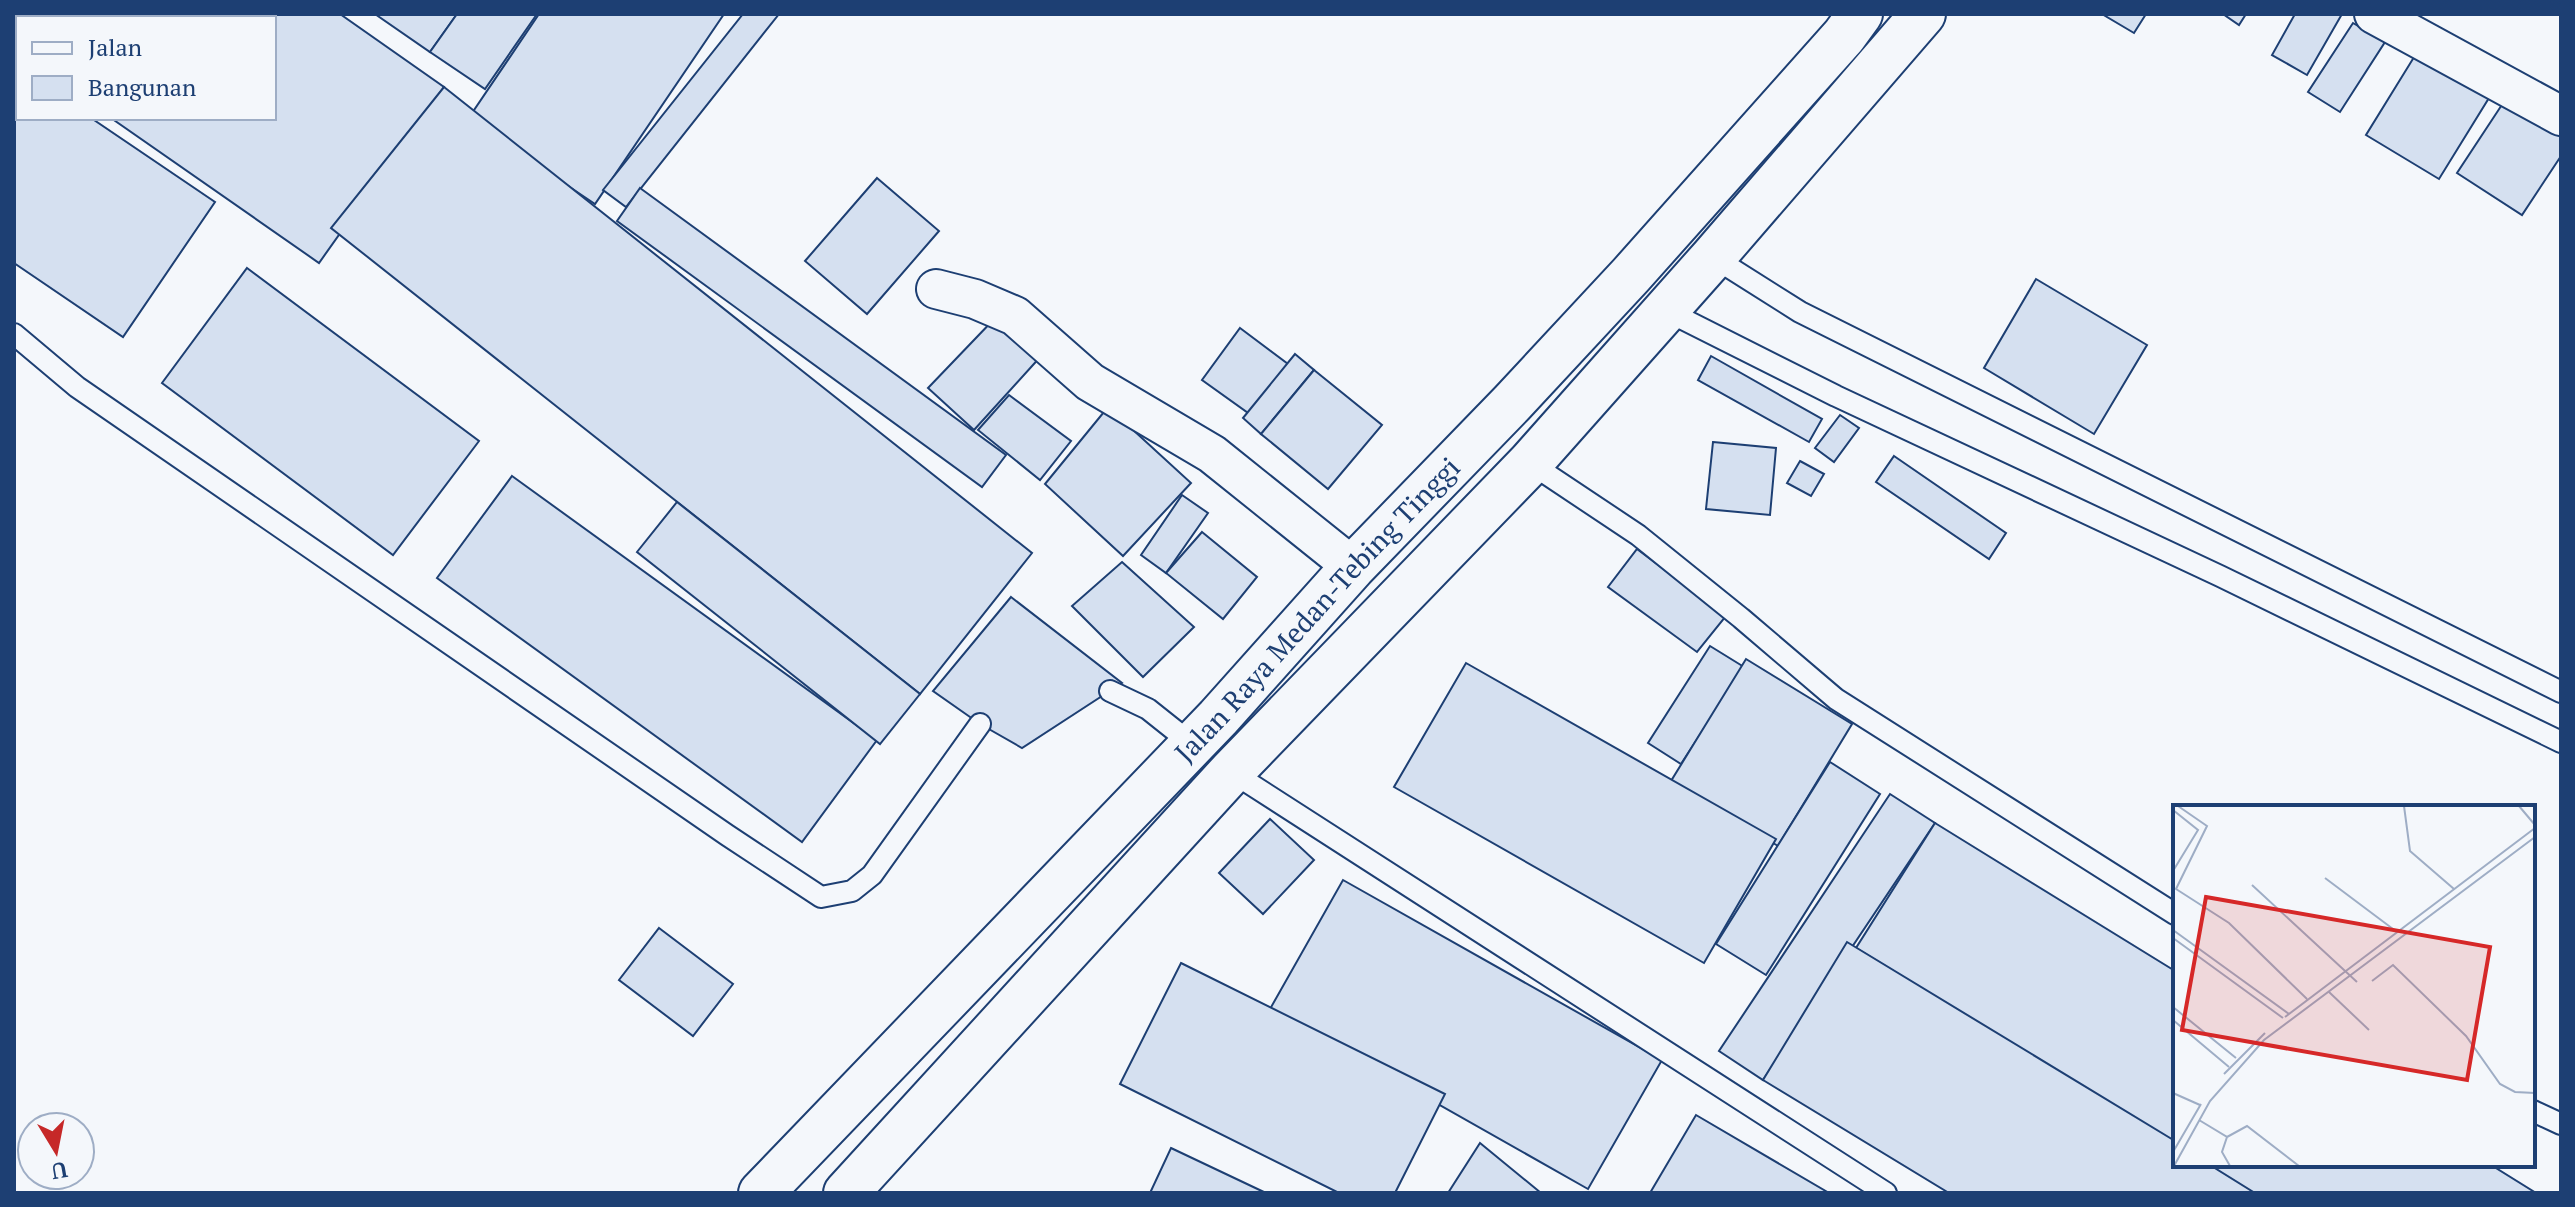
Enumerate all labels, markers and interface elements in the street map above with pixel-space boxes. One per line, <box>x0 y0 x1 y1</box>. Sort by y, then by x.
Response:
legend <box>16 16 276 120</box>
text: Jalan <box>88 31 142 63</box>
text: Bangunan <box>88 71 196 103</box>
street label: Jalan Raya Medan-Tebing Tinggi <box>1166 449 1468 770</box>
inset map <box>2173 805 2535 1167</box>
north arrow <box>16 1111 96 1191</box>
text: U <box>49 1156 70 1187</box>

